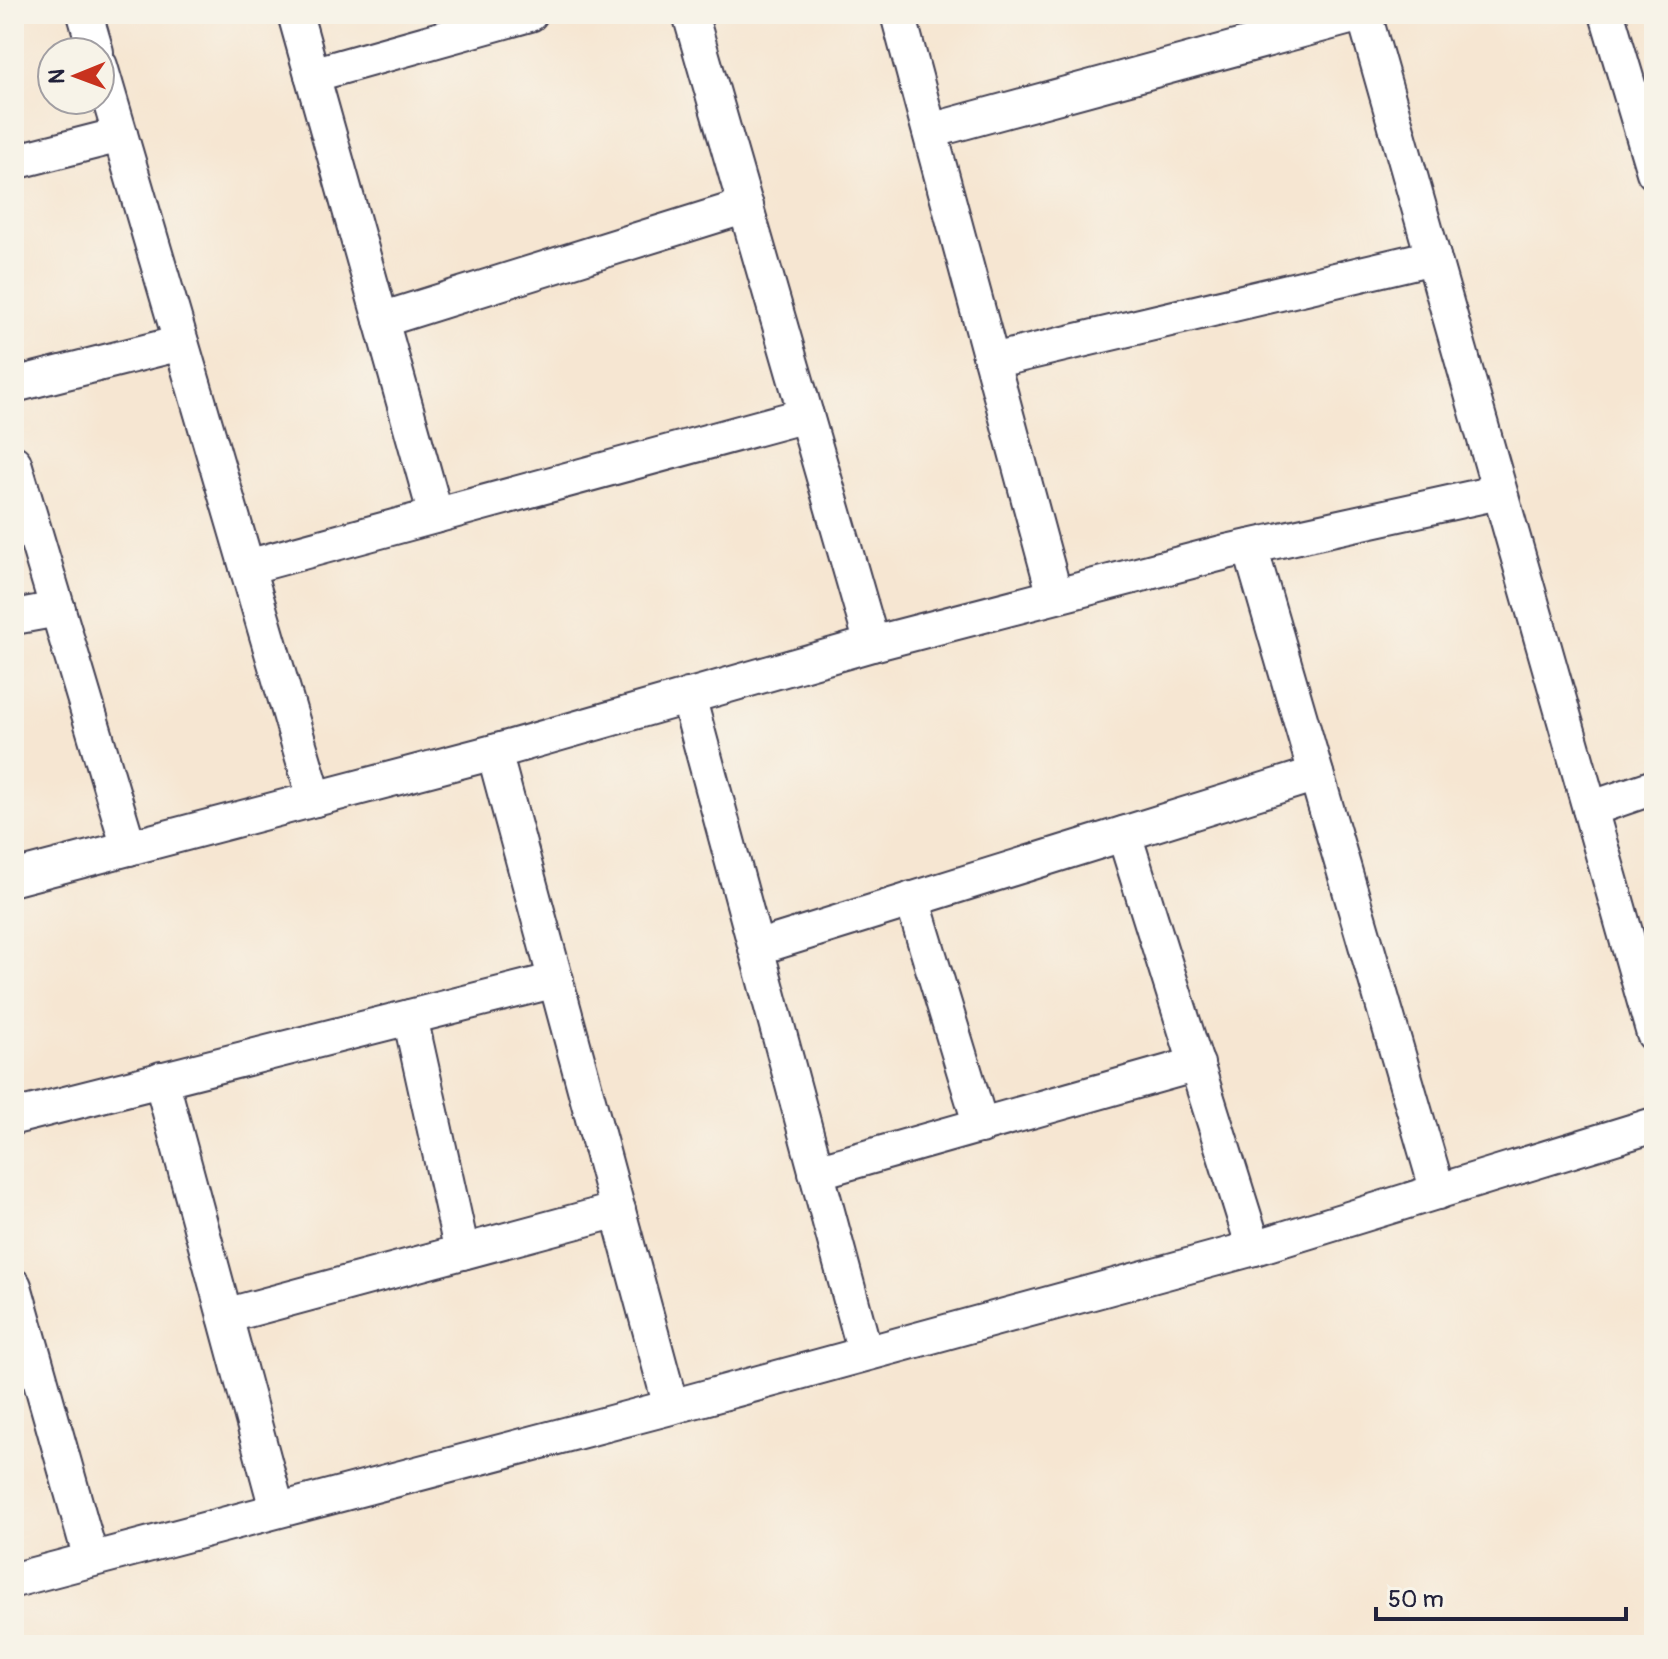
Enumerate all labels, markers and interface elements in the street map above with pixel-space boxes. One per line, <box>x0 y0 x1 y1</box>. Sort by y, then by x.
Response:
north arrow <box>36 36 116 116</box>
text: N <box>43 69 71 84</box>
scale bar <box>1376 1571 1626 1621</box>
text: 50 m <box>1388 1585 1444 1614</box>

